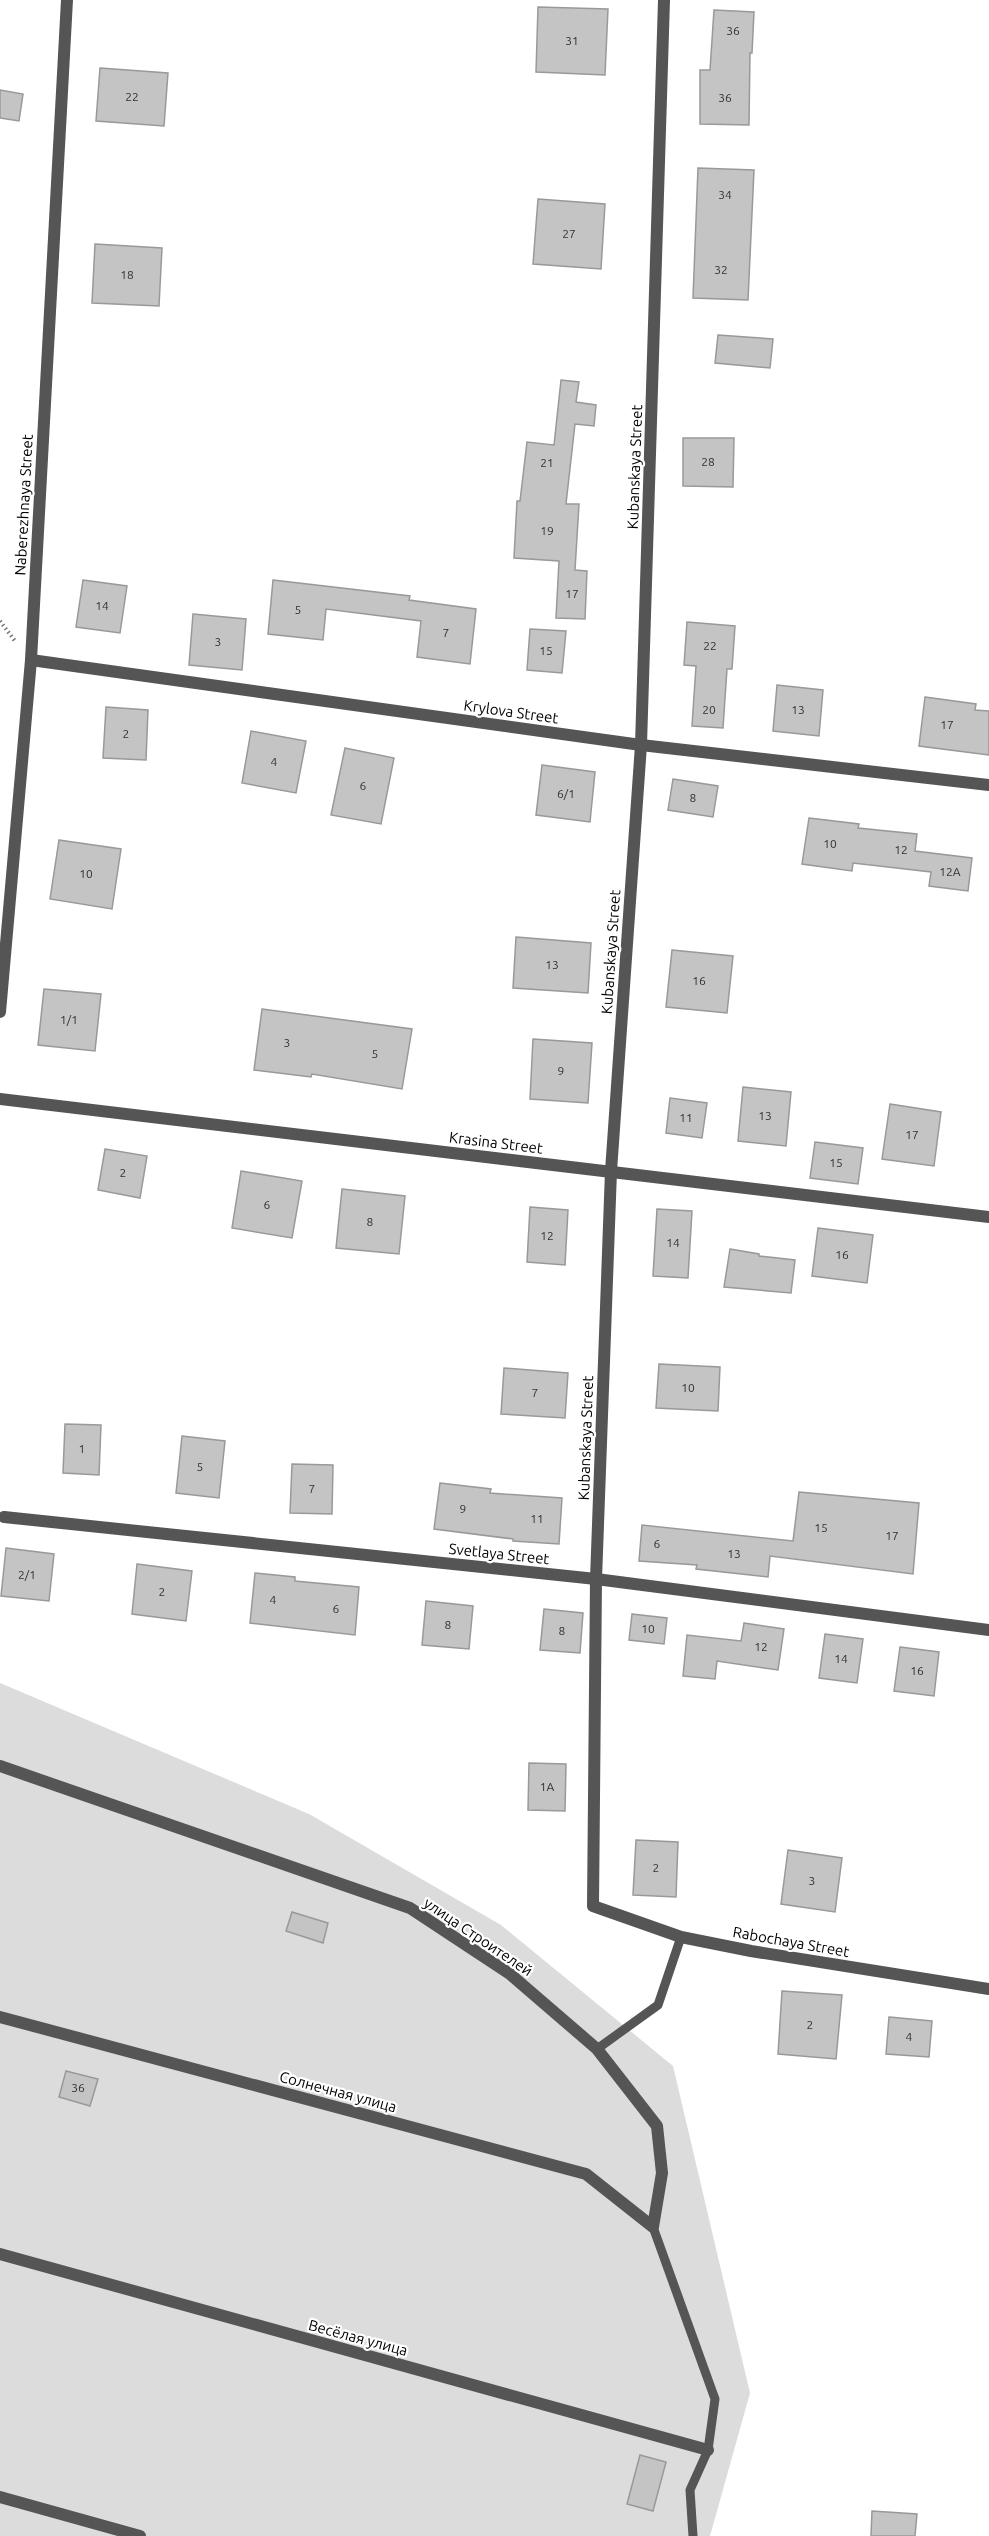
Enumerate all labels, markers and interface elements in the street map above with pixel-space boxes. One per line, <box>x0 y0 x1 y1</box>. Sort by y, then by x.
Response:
house number: 36 <box>726 24 740 37</box>
house number: 31 <box>565 34 579 47</box>
house number: 22 <box>125 90 139 103</box>
house number: 36 <box>718 91 732 104</box>
house number: 34 <box>718 188 732 201</box>
house number: 27 <box>562 227 576 240</box>
house number: 32 <box>714 263 728 276</box>
house number: 18 <box>120 268 134 281</box>
street label: Kubanskaya Street <box>624 404 645 530</box>
street label: Naberezhnaya Street <box>11 434 36 576</box>
house number: 28 <box>701 455 715 468</box>
house number: 21 <box>540 456 554 469</box>
house number: 19 <box>540 524 554 537</box>
house number: 17 <box>565 587 579 600</box>
house number: 14 <box>95 599 109 612</box>
house number: 5 <box>295 603 301 616</box>
house number: 7 <box>443 626 449 639</box>
house number: 3 <box>215 635 221 648</box>
house number: 22 <box>703 639 717 652</box>
house number: 15 <box>539 644 553 657</box>
street label: Krylova Street <box>463 696 560 727</box>
house number: 20 <box>702 703 716 716</box>
house number: 13 <box>791 703 805 716</box>
house number: 17 <box>940 718 954 731</box>
house number: 2 <box>123 727 129 740</box>
house number: 4 <box>271 755 278 768</box>
house number: 6 <box>360 779 367 792</box>
house number: 6/1 <box>557 787 575 800</box>
house number: 8 <box>690 791 697 804</box>
house number: 10 <box>823 837 837 850</box>
house number: 12 <box>894 843 908 856</box>
house number: 12А <box>939 865 961 878</box>
house number: 10 <box>79 867 93 880</box>
street label: Kubanskaya Street <box>598 889 623 1015</box>
house number: 13 <box>545 958 559 971</box>
house number: 16 <box>692 974 706 987</box>
house number: 1/1 <box>60 1013 78 1026</box>
house number: 3 <box>284 1036 290 1049</box>
house number: 5 <box>372 1047 378 1060</box>
house number: 9 <box>558 1064 564 1077</box>
house number: 13 <box>758 1109 772 1122</box>
house number: 11 <box>679 1111 693 1124</box>
street label: Krasina Street <box>448 1128 544 1157</box>
house number: 17 <box>905 1128 919 1141</box>
house number: 15 <box>829 1156 843 1169</box>
house number: 2 <box>120 1166 126 1179</box>
house number: 6 <box>264 1198 271 1211</box>
house number: 8 <box>367 1215 374 1228</box>
house number: 12 <box>540 1229 554 1242</box>
house number: 14 <box>666 1236 680 1249</box>
house number: 16 <box>835 1248 849 1261</box>
street label: Kubanskaya Street <box>575 1375 596 1501</box>
house number: 10 <box>681 1381 695 1394</box>
house number: 7 <box>532 1386 538 1399</box>
house number: 1 <box>79 1442 85 1455</box>
house number: 5 <box>197 1460 203 1473</box>
house number: 7 <box>309 1482 315 1495</box>
house number: 9 <box>460 1502 466 1515</box>
house number: 11 <box>530 1512 544 1525</box>
house number: 15 <box>814 1521 828 1534</box>
house number: 17 <box>885 1529 899 1542</box>
house number: 6 <box>654 1537 661 1550</box>
street label: Svetlaya Street <box>448 1540 550 1567</box>
house number: 13 <box>727 1547 741 1560</box>
house number: 2/1 <box>18 1568 36 1581</box>
house number: 2 <box>159 1585 165 1598</box>
house number: 4 <box>270 1593 277 1606</box>
house number: 6 <box>333 1602 340 1615</box>
house number: 8 <box>445 1618 452 1631</box>
house number: 10 <box>641 1622 655 1635</box>
house number: 8 <box>559 1624 566 1637</box>
house number: 12 <box>754 1640 768 1653</box>
house number: 14 <box>834 1652 848 1665</box>
house number: 16 <box>910 1664 924 1677</box>
house number: 1А <box>540 1780 554 1793</box>
house number: 2 <box>653 1861 659 1874</box>
house number: 3 <box>809 1874 815 1887</box>
street label: улица Строителей <box>421 1894 536 1979</box>
street label: Rabochaya Street <box>731 1923 851 1960</box>
house number: 2 <box>807 2018 813 2031</box>
house number: 4 <box>906 2030 913 2043</box>
street label: Солнечная улица <box>278 2068 399 2115</box>
house number: 36 <box>71 2081 85 2094</box>
street label: Весёлая улица <box>307 2316 410 2359</box>

